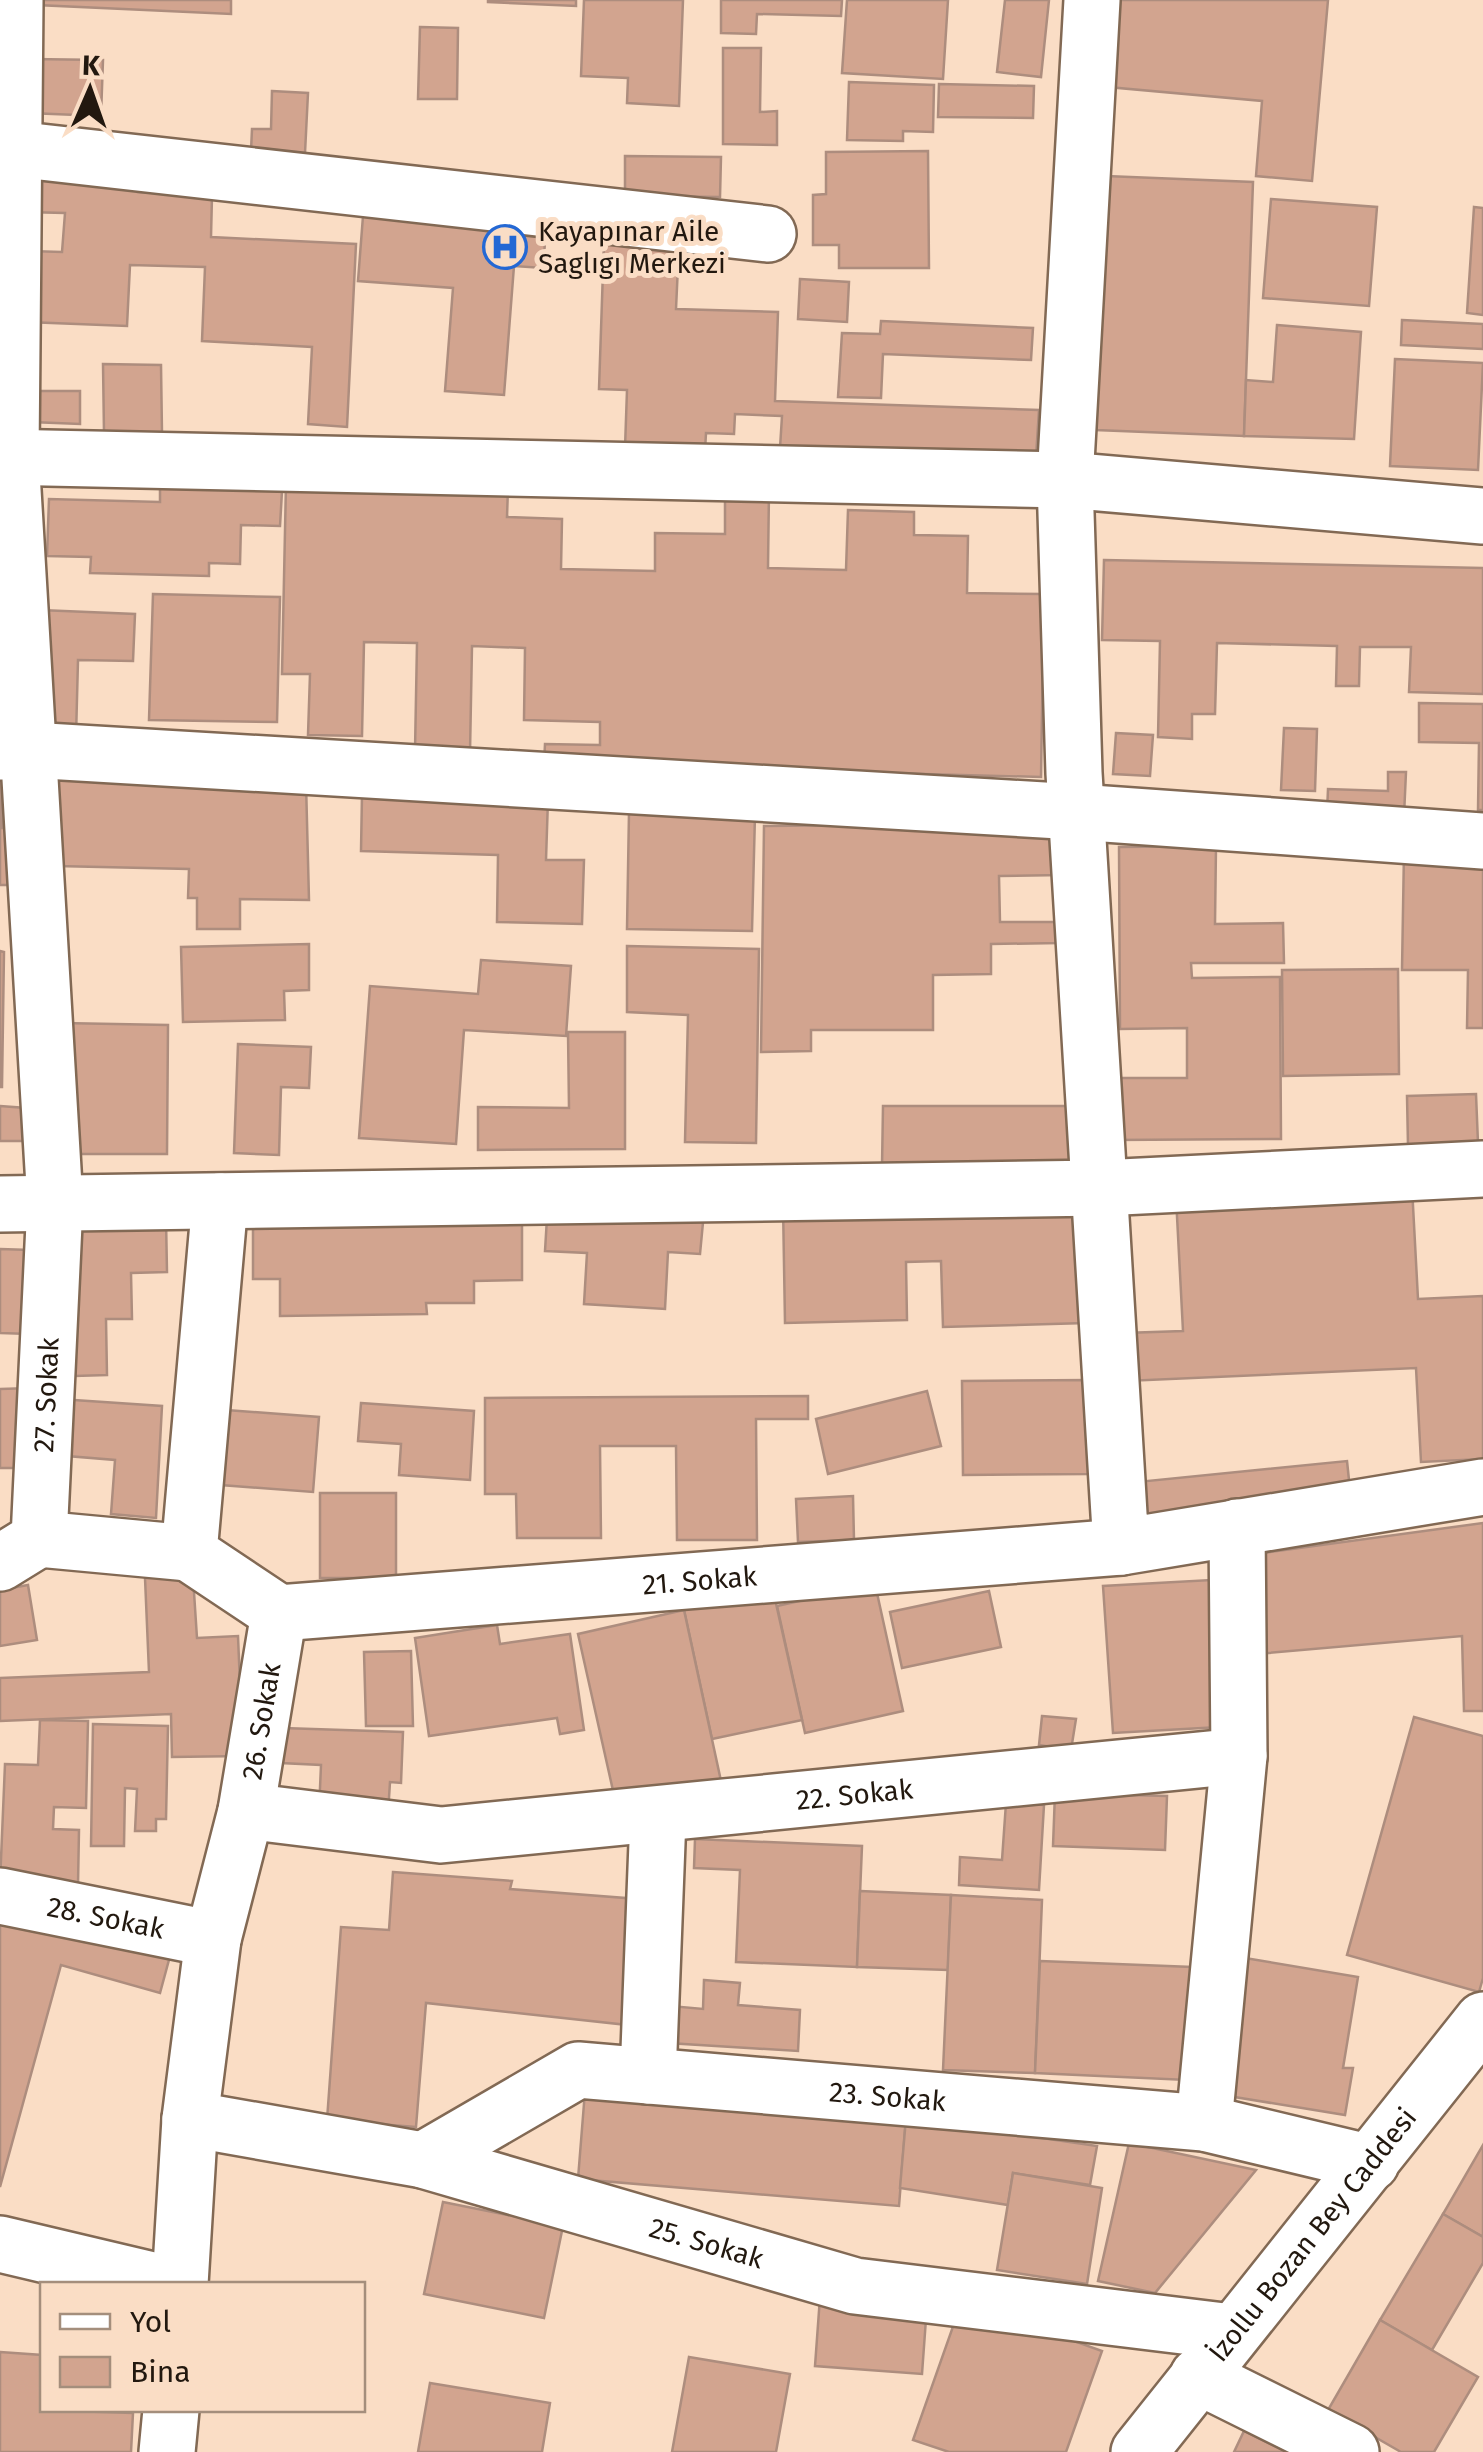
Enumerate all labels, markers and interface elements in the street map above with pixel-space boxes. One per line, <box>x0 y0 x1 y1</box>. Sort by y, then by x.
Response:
north arrow <box>40 40 140 140</box>
text: K <box>81 49 102 82</box>
place label: Kayapınar Aile Saglıgı Merkezi <box>538 215 726 280</box>
hospital icon: Kayapınar Aile Saglıgı Merkezi <box>482 224 528 270</box>
street label: 27. Sokak <box>27 1336 66 1453</box>
street label: 21. Sokak <box>641 1560 759 1601</box>
street label: 26. Sokak <box>235 1660 288 1782</box>
street label: 22. Sokak <box>795 1772 915 1817</box>
street label: 28. Sokak <box>44 1890 168 1946</box>
street label: 23. Sokak <box>828 2075 948 2118</box>
street label: İzollu Bozan Bey Caddesi <box>1202 2101 1423 2368</box>
street label: 25. Sokak <box>646 2211 768 2276</box>
legend <box>40 2282 365 2412</box>
text: Yol <box>130 2304 171 2340</box>
text: Bina <box>130 2354 191 2390</box>

